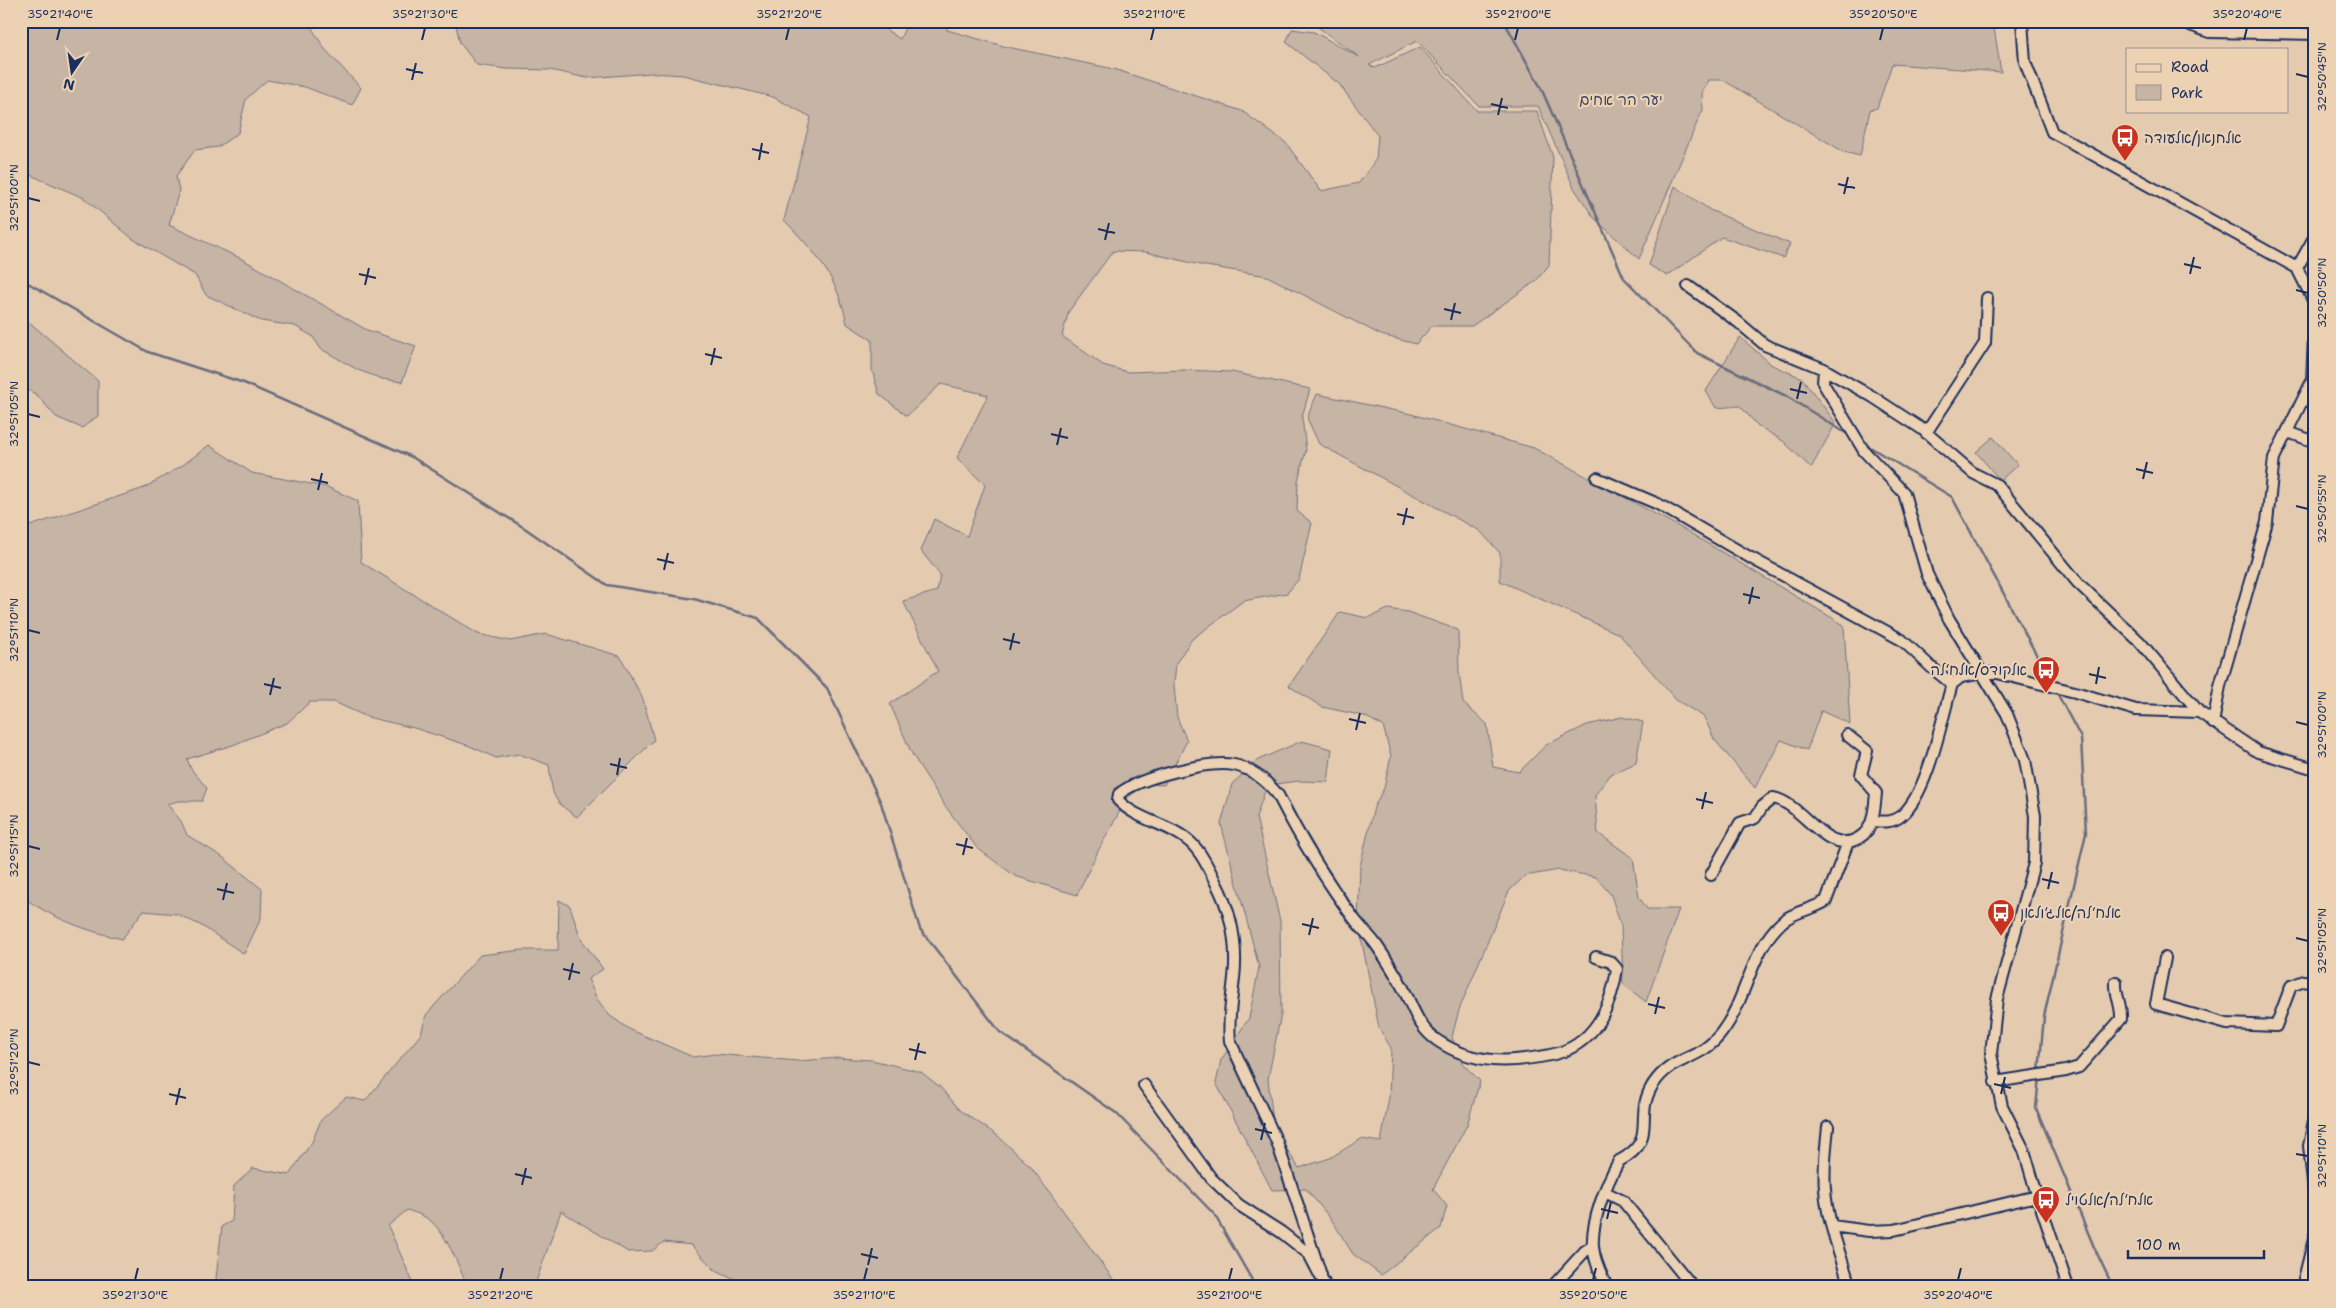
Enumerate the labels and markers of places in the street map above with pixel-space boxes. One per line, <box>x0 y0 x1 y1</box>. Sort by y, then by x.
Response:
bus stop icon: אלחנאן/אלעודה <box>2110 123 2140 162</box>
place label: אלחנאן/אלעודה <box>2144 128 2242 148</box>
bus stop icon: אלקודס/אלח׳לה <box>2031 655 2061 694</box>
place label: אלקודס/אלח׳לה <box>1930 660 2027 680</box>
bus stop icon: אלח׳לה/אלג׳ולאן <box>1986 898 2016 937</box>
place label: אלח׳לה/אלג׳ולאן <box>2020 903 2121 923</box>
bus stop icon: אלח׳לה/אלטויל <box>2031 1185 2061 1224</box>
place label: אלח׳לה/אלטויל <box>2065 1190 2153 1210</box>

